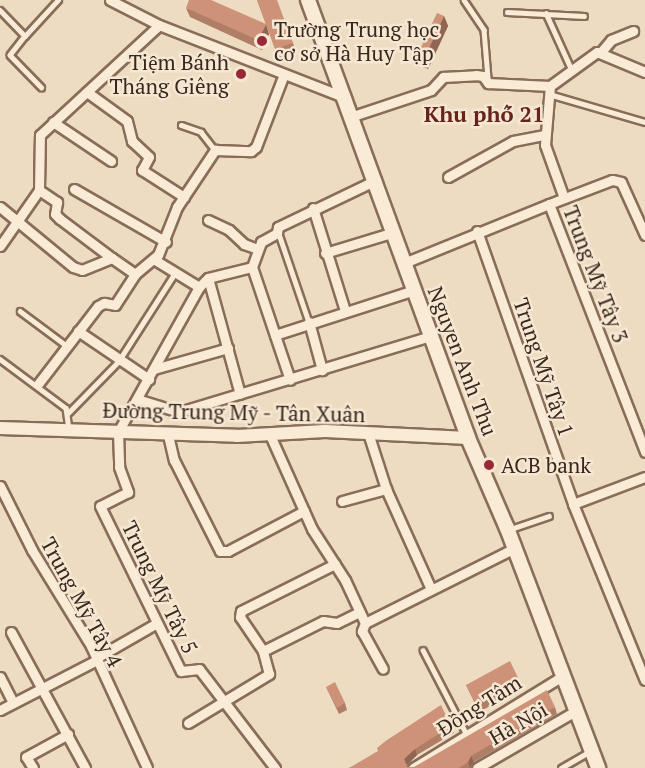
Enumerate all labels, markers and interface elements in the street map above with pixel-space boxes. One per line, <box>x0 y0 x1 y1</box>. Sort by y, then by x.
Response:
place label: Trường Trung học cơ sở Hà Huy Tập <box>274 16 439 66</box>
marker: Trường Trung học cơ sở Hà Huy Tập <box>255 34 269 48</box>
place label: Tiệm Bánh Tháng Giêng <box>110 49 229 99</box>
marker: Tiệm Bánh Tháng Giêng <box>234 67 248 81</box>
district label: Khu phố 21 <box>424 101 544 127</box>
street label: Trung Mỹ Tây 3 <box>558 202 634 346</box>
street label: Nguyen Anh Thu <box>423 283 503 439</box>
street label: Trung Mỹ Tây 1 <box>509 295 579 439</box>
street label: Đường Trung Mỹ - Tân Xuân <box>102 397 366 427</box>
place label: ACB bank <box>501 452 591 478</box>
marker: ACB bank <box>482 458 496 472</box>
street label: Trung Mỹ Tây 5 <box>117 516 203 658</box>
street label: Trung Mỹ Tây 4 <box>36 533 128 671</box>
street label: Đồng Tâm <box>432 669 526 741</box>
street label: Hà Nội <box>484 696 552 750</box>

